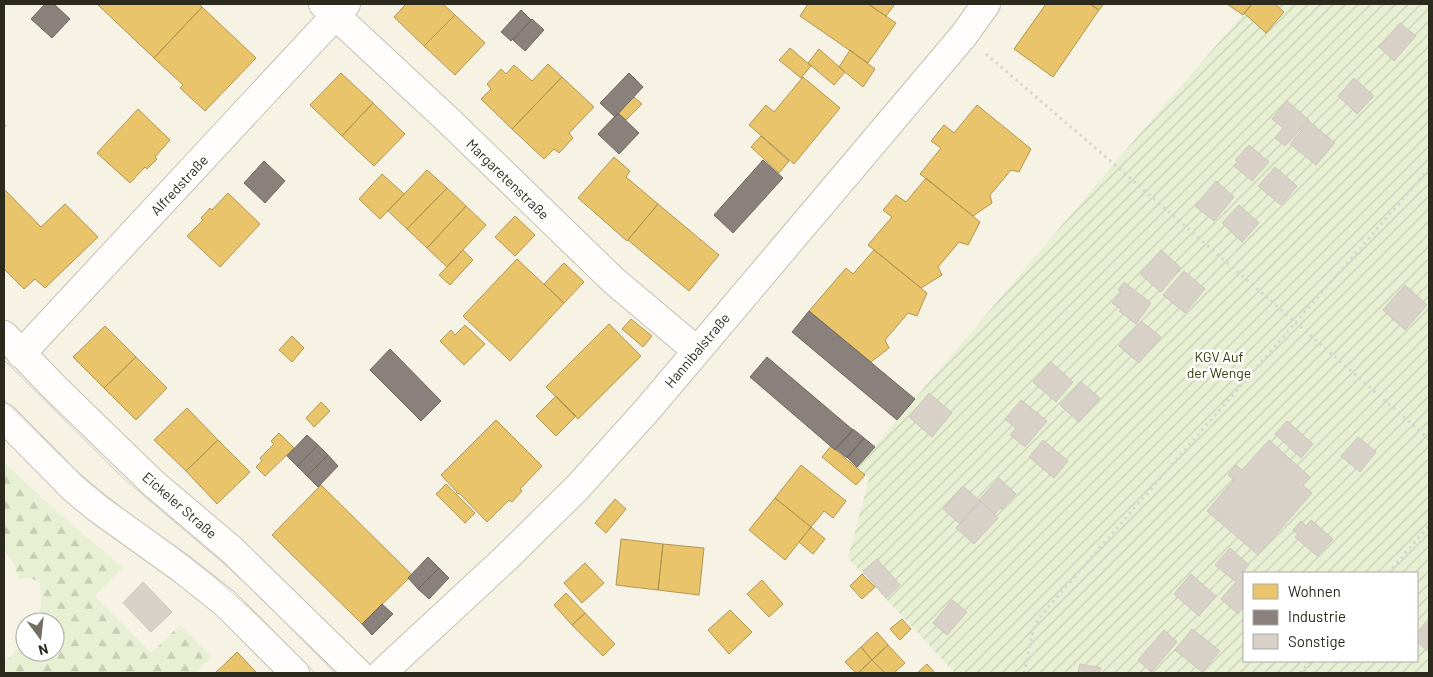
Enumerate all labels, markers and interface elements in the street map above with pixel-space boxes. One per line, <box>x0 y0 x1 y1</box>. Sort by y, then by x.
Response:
street label: Margaretenstraße <box>463 135 553 223</box>
street label: Alfredstraße <box>147 151 211 219</box>
street label: Hannibalstraße <box>661 309 733 391</box>
park label: KGV Auf der Wenge <box>1187 348 1251 381</box>
street label: Eickeler Straße <box>139 468 221 542</box>
legend <box>1243 572 1418 662</box>
text: Wohnen <box>1288 582 1341 600</box>
text: Industrie <box>1288 607 1346 625</box>
north arrow <box>15 612 65 662</box>
text: Sonstige <box>1288 632 1346 650</box>
text: N <box>37 641 50 659</box>

